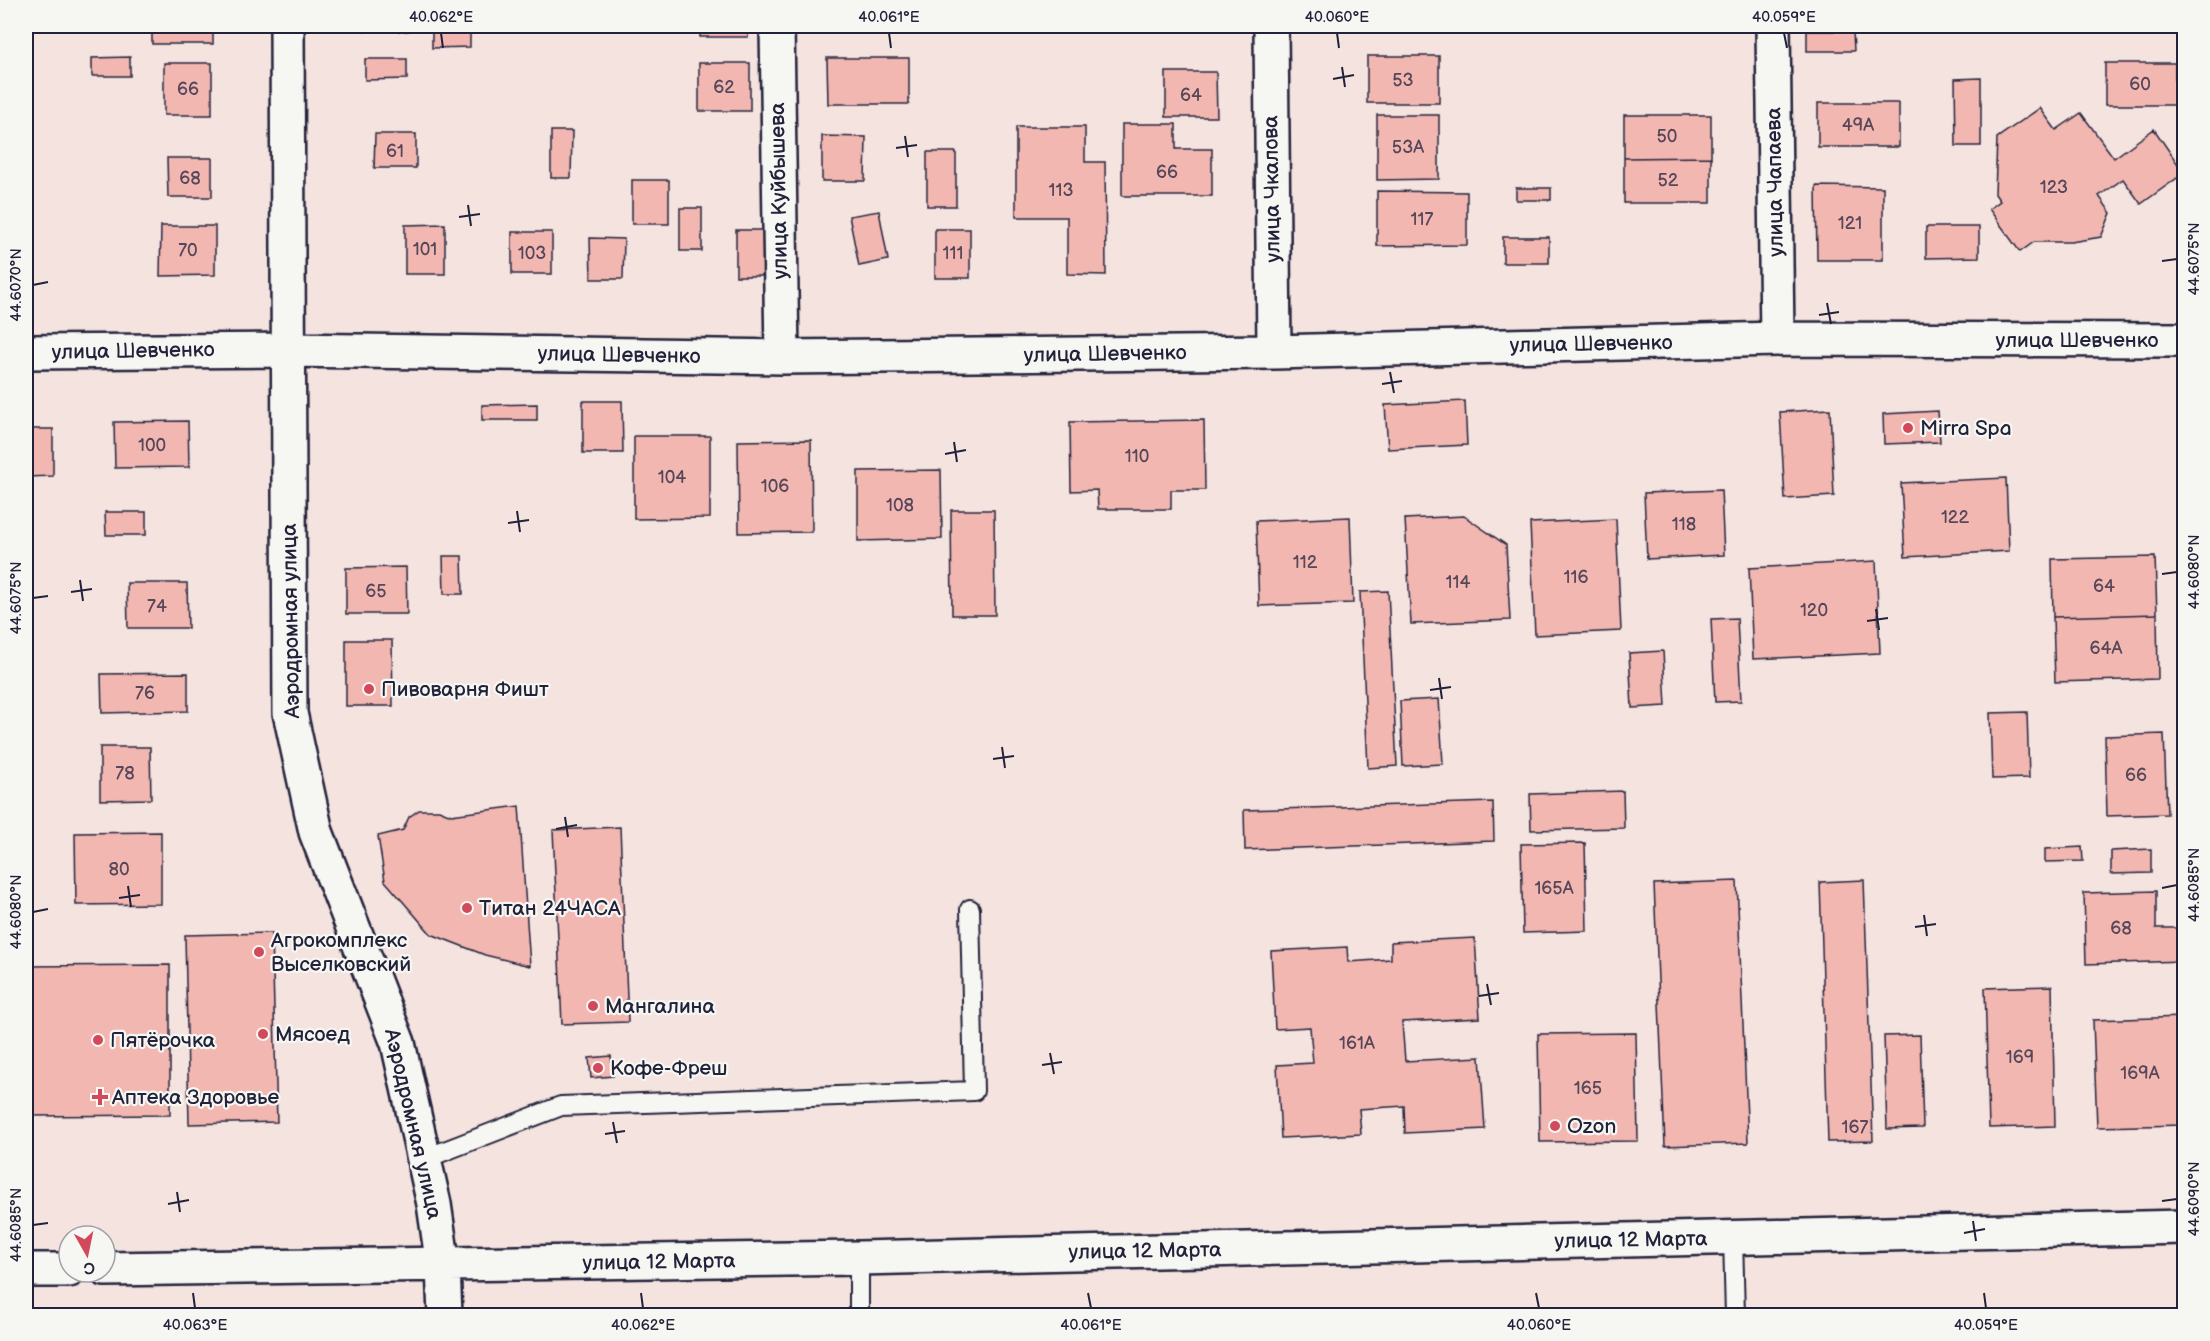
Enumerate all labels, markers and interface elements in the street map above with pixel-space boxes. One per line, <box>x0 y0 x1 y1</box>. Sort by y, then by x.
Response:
text: 40.062°E <box>409 8 473 27</box>
text: 40.061°E <box>858 8 920 27</box>
text: 40.060°E <box>1305 8 1369 27</box>
text: 40.059°E <box>1752 8 1816 27</box>
house number: 53 <box>1392 70 1414 91</box>
house number: 60 <box>2129 74 2151 95</box>
house number: 62 <box>713 77 735 98</box>
house number: 66 <box>177 79 199 100</box>
house number: 64 <box>1180 85 1202 106</box>
street label: улица Куйбышева <box>765 102 793 280</box>
street label: улица Чапаева <box>1761 106 1789 257</box>
street label: улица Чкалова <box>1258 115 1286 263</box>
house number: 49А <box>1842 115 1874 136</box>
house number: 50 <box>1657 126 1677 147</box>
house number: 53А <box>1392 137 1424 158</box>
house number: 61 <box>386 141 404 162</box>
house number: 66 <box>1156 162 1178 183</box>
house number: 68 <box>179 168 201 189</box>
house number: 52 <box>1658 170 1679 191</box>
house number: 123 <box>2040 177 2068 198</box>
house number: 113 <box>1048 180 1074 201</box>
house number: 117 <box>1411 209 1434 230</box>
house number: 121 <box>1838 213 1862 234</box>
text: 44.6075°N <box>2185 222 2204 296</box>
house number: 101 <box>413 239 437 260</box>
house number: 70 <box>178 240 198 261</box>
house number: 103 <box>518 243 546 264</box>
house number: 111 <box>943 243 963 264</box>
text: 44.6070°N <box>7 248 26 322</box>
street label: улица Шевченко <box>1995 328 2159 353</box>
street label: улица Шевченко <box>1509 330 1673 358</box>
street label: улица Шевченко <box>51 337 215 365</box>
street label: улица Шевченко <box>1023 340 1187 368</box>
street label: улица Шевченко <box>537 341 701 369</box>
place label: Mirra Spa <box>1920 416 2012 441</box>
marker: Mirra Spa <box>1901 421 1915 435</box>
house number: 100 <box>138 435 166 456</box>
house number: 110 <box>1125 446 1149 467</box>
house number: 104 <box>658 467 686 488</box>
house number: 106 <box>761 476 789 497</box>
house number: 108 <box>886 495 914 516</box>
house number: 122 <box>1941 507 1969 528</box>
house number: 118 <box>1672 514 1696 535</box>
street label: Аэродромная улица <box>277 523 305 720</box>
text: 44.6080°N <box>2185 535 2204 609</box>
house number: 112 <box>1293 552 1318 573</box>
text: 44.6075°N <box>7 561 26 635</box>
house number: 116 <box>1564 567 1588 588</box>
house number: 114 <box>1446 572 1470 593</box>
house number: 64 <box>2093 576 2115 597</box>
house number: 65 <box>365 581 387 602</box>
house number: 74 <box>147 596 167 617</box>
house number: 120 <box>1800 600 1828 621</box>
house number: 64А <box>2090 638 2123 659</box>
place label: Пивоварня Фишт <box>381 677 549 702</box>
marker: Пивоварня Фишт <box>362 682 376 696</box>
house number: 76 <box>135 683 155 704</box>
house number: 78 <box>115 763 135 784</box>
house number: 66 <box>2125 765 2147 786</box>
text: 44.6085°N <box>2185 848 2204 922</box>
house number: 80 <box>108 859 130 880</box>
text: 44.6080°N <box>7 875 26 949</box>
house number: 165А <box>1534 878 1574 899</box>
place label: Титан 24ЧАСА <box>479 896 621 921</box>
marker: Титан 24ЧАСА <box>460 901 474 915</box>
house number: 68 <box>2110 918 2132 939</box>
place label: Агрокомплекс Выселковский <box>270 928 411 977</box>
marker: Агрокомплекс Выселковский <box>252 945 266 959</box>
place label: Мангалина <box>605 994 715 1019</box>
marker: Мангалина <box>586 999 600 1013</box>
place label: Мясоед <box>275 1022 350 1047</box>
street label: Аэродромная улица <box>379 1025 447 1222</box>
marker: Мясоед <box>256 1027 270 1041</box>
place label: Пятёрочка <box>110 1028 216 1053</box>
marker: Пятёрочка <box>91 1033 105 1047</box>
house number: 161А <box>1339 1033 1375 1054</box>
house number: 169 <box>2006 1047 2034 1068</box>
place label: Кофе-Фреш <box>610 1056 727 1081</box>
marker: Кофе-Фреш <box>591 1061 605 1075</box>
house number: 169А <box>2120 1063 2160 1084</box>
house number: 165 <box>1574 1078 1602 1099</box>
place label: Аптека Здоровье <box>111 1085 279 1110</box>
marker: Аптека Здоровье <box>93 1090 107 1104</box>
place label: Ozon <box>1567 1114 1616 1139</box>
house number: 167 <box>1842 1117 1869 1138</box>
marker: Ozon <box>1548 1119 1562 1133</box>
text: 44.6090°N <box>2185 1162 2204 1236</box>
text: 44.6085°N <box>7 1188 26 1262</box>
north arrow <box>57 1224 117 1284</box>
street label: улица 12 Марта <box>1554 1226 1708 1254</box>
street label: улица 12 Марта <box>1068 1237 1222 1265</box>
street label: улица 12 Марта <box>582 1248 736 1276</box>
text: С <box>82 1257 96 1278</box>
text: 40.063°E <box>163 1316 227 1335</box>
text: 40.062°E <box>611 1316 675 1335</box>
text: 40.061°E <box>1060 1316 1122 1335</box>
text: 40.060°E <box>1507 1316 1571 1335</box>
text: 40.059°E <box>1954 1316 2018 1335</box>

